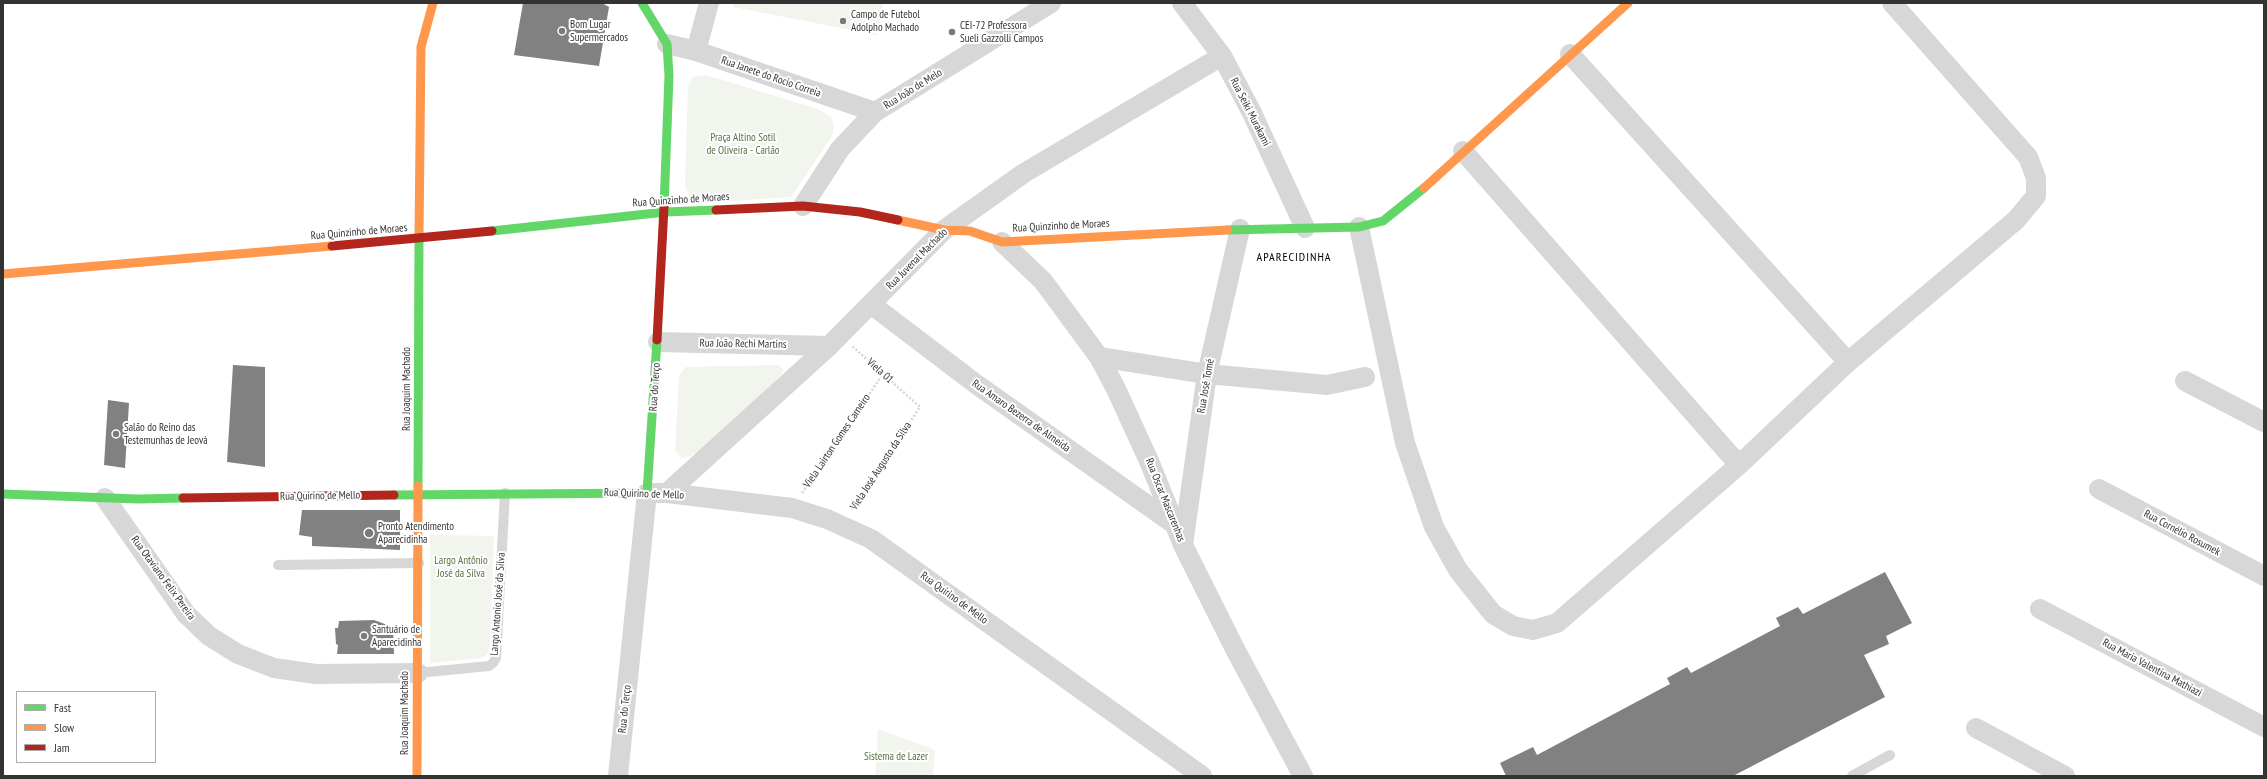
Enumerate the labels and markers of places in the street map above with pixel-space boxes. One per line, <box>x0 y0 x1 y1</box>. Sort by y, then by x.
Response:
place label: Campo de Futebol Adolpho Machado <box>851 8 920 34</box>
marker: Campo de Futebol Adolpho Machado <box>838 16 848 26</box>
place label: Bom Lugar Supermercados <box>570 18 628 44</box>
place label: CEI-72 Professora Sueli Gazzolli Campos <box>960 19 1043 45</box>
marker: Bom Lugar Supermercados <box>557 26 567 36</box>
marker: CEI-72 Professora Sueli Gazzolli Campos <box>947 27 957 37</box>
place label: Salão do Reino das Testemunhas de Jeová <box>124 421 208 447</box>
marker: Salão do Reino das Testemunhas de Jeová <box>111 429 121 439</box>
place label: Pronto Atendimento Aparecidinha <box>378 520 454 546</box>
marker: Pronto Atendimento Aparecidinha <box>363 527 375 539</box>
place label: Santuário de Aparecidinha <box>372 623 421 649</box>
marker: Santuário de Aparecidinha <box>359 631 369 641</box>

